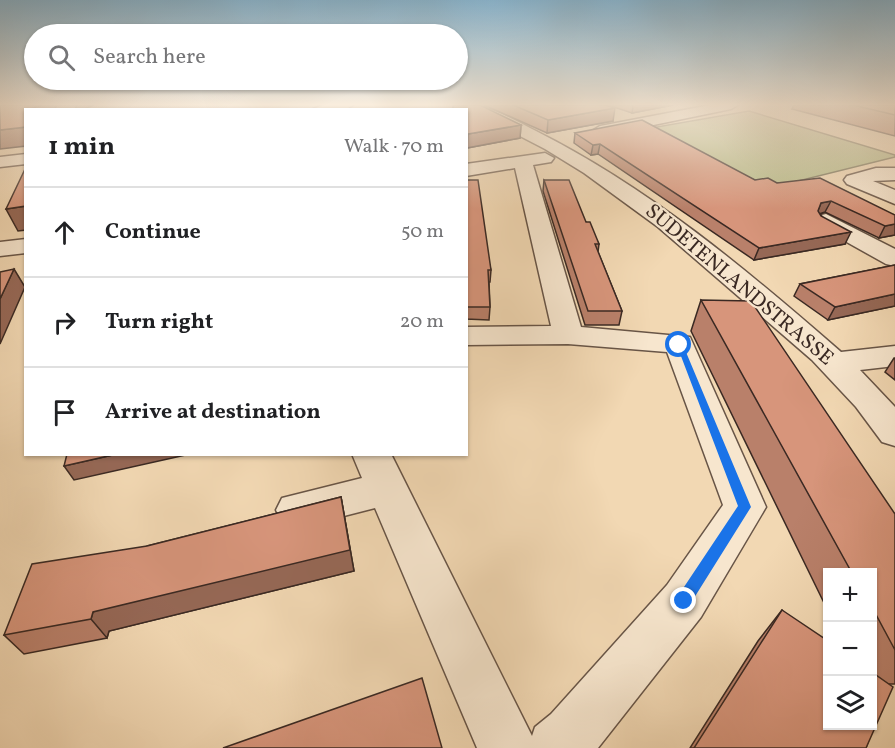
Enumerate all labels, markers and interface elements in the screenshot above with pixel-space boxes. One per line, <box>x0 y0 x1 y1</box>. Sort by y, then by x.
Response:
search box <box>24 24 468 90</box>
icon: search <box>45 41 78 74</box>
text: Search here <box>93 42 206 73</box>
text: 1 min <box>48 129 115 165</box>
text: Walk · 70 m <box>344 133 444 161</box>
street label: SUDETENLANDSTRASSE <box>638 197 840 373</box>
icon: ahead <box>48 216 81 249</box>
text: Continue <box>105 217 201 248</box>
text: 50 m <box>401 218 444 246</box>
icon: right <box>48 306 81 339</box>
text: Turn right <box>105 307 213 338</box>
text: 20 m <box>400 308 444 336</box>
route start <box>665 331 691 357</box>
icon: arrive <box>48 396 81 429</box>
text: Arrive at destination <box>105 397 321 428</box>
map controls <box>823 568 877 730</box>
button: + <box>823 568 877 622</box>
route end <box>670 587 696 613</box>
button: − <box>823 622 877 676</box>
button: layers <box>823 676 877 730</box>

